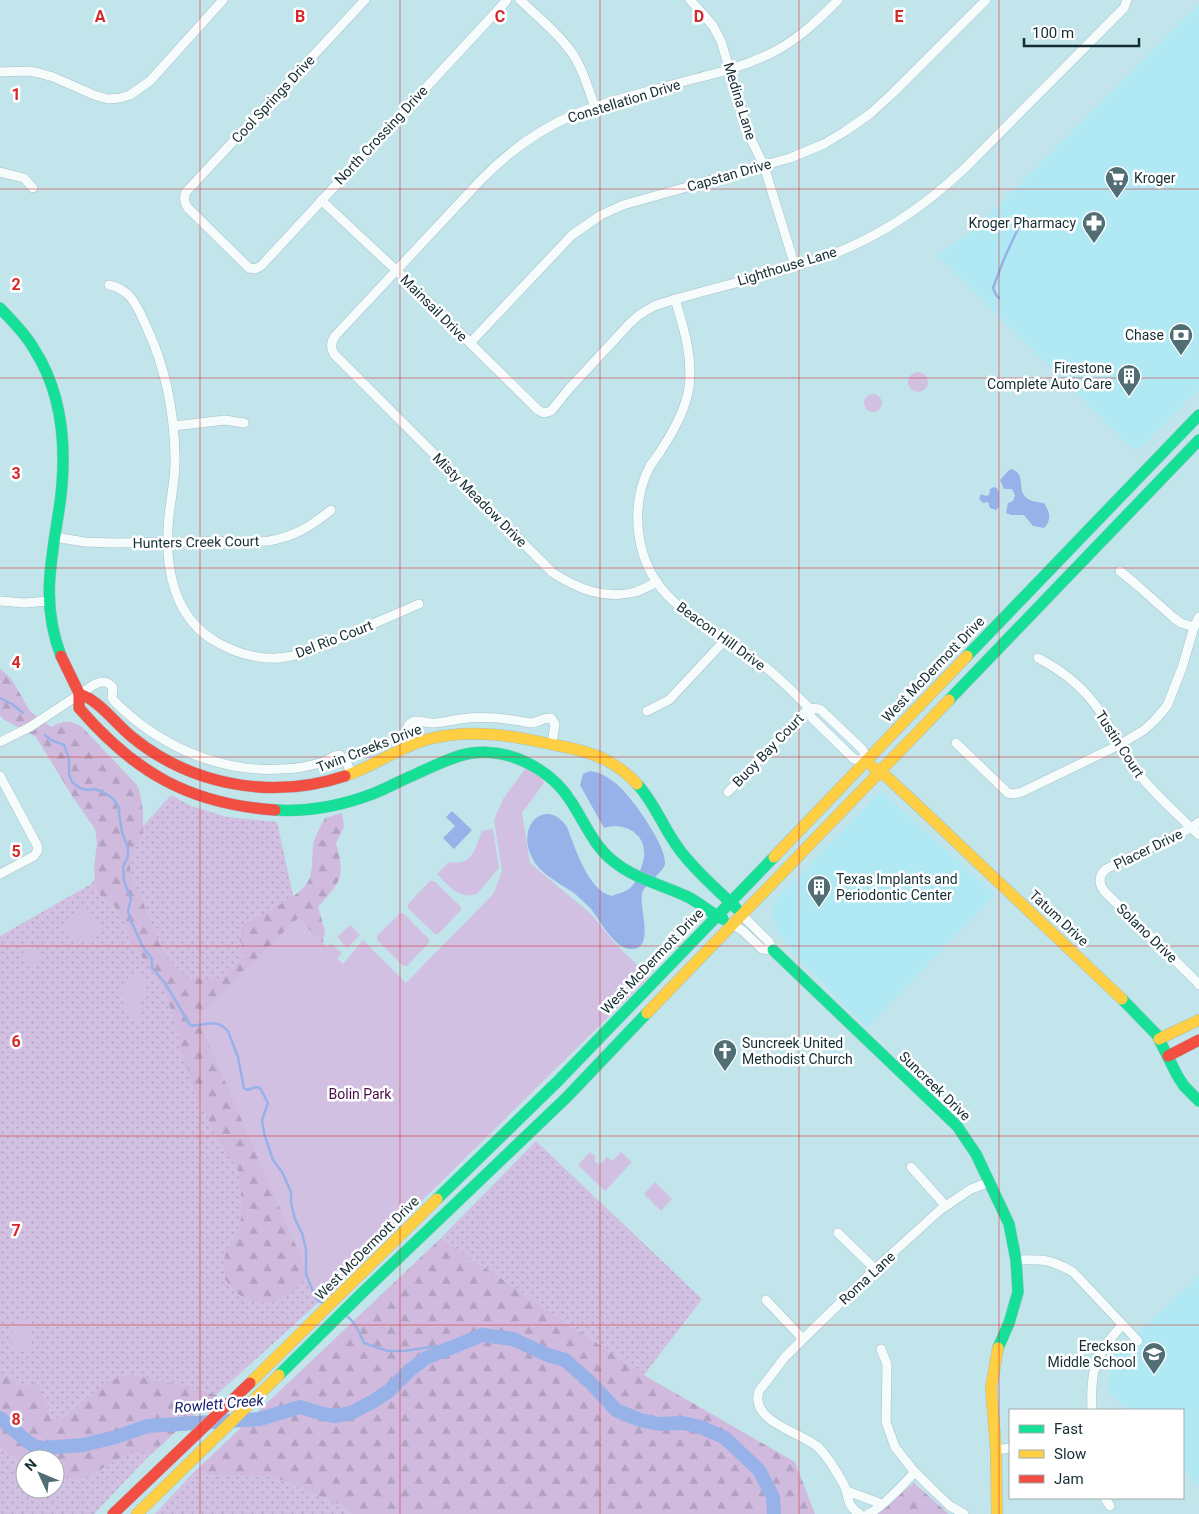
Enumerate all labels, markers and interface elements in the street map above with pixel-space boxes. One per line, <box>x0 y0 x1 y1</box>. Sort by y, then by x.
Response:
text: A <box>95 7 106 26</box>
text: B <box>295 7 305 26</box>
text: C <box>495 7 505 26</box>
text: D <box>694 7 704 26</box>
text: E <box>895 7 904 26</box>
scale bar <box>1024 15 1139 47</box>
text: 100 m <box>1032 24 1074 42</box>
street label: Cool Springs Drive <box>228 52 318 146</box>
street label: Medina Lane <box>721 60 759 142</box>
street label: Constellation Drive <box>566 76 682 126</box>
street label: North Crossing Drive <box>331 82 431 188</box>
text: 1 <box>11 85 21 104</box>
street label: Capstan Drive <box>685 155 773 195</box>
supermarket icon: Kroger <box>1104 165 1130 199</box>
place label: Kroger <box>1134 170 1176 186</box>
pharmacy icon: Kroger Pharmacy <box>1081 210 1107 244</box>
place label: Kroger Pharmacy <box>968 215 1076 231</box>
street label: Lighthouse Lane <box>735 243 839 289</box>
street label: Mainsail Drive <box>397 271 471 345</box>
text: 2 <box>11 275 21 294</box>
bank icon: Chase <box>1168 322 1194 356</box>
place label: Chase <box>1125 327 1164 343</box>
place label: Firestone Complete Auto Care <box>987 360 1112 392</box>
building icon: Firestone Complete Auto Care <box>1116 363 1142 397</box>
street label: Misty Meadow Drive <box>430 450 530 550</box>
text: 3 <box>11 464 21 483</box>
street label: Hunters Creek Court <box>133 533 260 551</box>
street label: Beacon Hill Drive <box>674 599 768 673</box>
street label: West McDermott Drive <box>879 613 987 725</box>
street label: Del Rio Court <box>293 617 375 661</box>
text: 4 <box>11 653 21 672</box>
street label: Tustin Court <box>1093 708 1148 781</box>
street label: Buoy Bay Court <box>729 710 807 790</box>
street label: Twin Creeks Drive <box>314 721 424 775</box>
street label: Placer Drive <box>1111 826 1185 872</box>
text: 5 <box>11 842 21 861</box>
place label: Texas Implants and Periodontic Center <box>836 871 958 903</box>
building icon: Texas Implants and Periodontic Center <box>806 874 832 908</box>
street label: Tatum Drive <box>1026 887 1092 949</box>
street label: Solano Drive <box>1113 900 1181 966</box>
street label: West McDermott Drive <box>598 905 706 1017</box>
text: 6 <box>11 1032 21 1051</box>
place label: Suncreek United Methodist Church <box>742 1035 853 1067</box>
church icon: Suncreek United Methodist Church <box>712 1038 738 1072</box>
street label: Suncreek Drive <box>896 1048 974 1124</box>
park label: Bolin Park <box>329 1086 392 1102</box>
street label: West McDermott Drive <box>312 1193 422 1303</box>
text: 7 <box>11 1221 21 1240</box>
street label: Roma Lane <box>836 1248 898 1308</box>
place label: Ereckson Middle School <box>1048 1338 1136 1370</box>
school or university icon: Ereckson Middle School <box>1141 1341 1167 1375</box>
water label: Rowlett Creek <box>174 1391 265 1417</box>
legend <box>1009 1409 1184 1499</box>
text: 8 <box>11 1410 21 1429</box>
text: Fast <box>1054 1420 1083 1438</box>
text: Slow <box>1054 1445 1086 1463</box>
north arrow <box>15 1449 65 1499</box>
text: N <box>21 1456 40 1474</box>
text: Jam <box>1054 1470 1084 1488</box>

